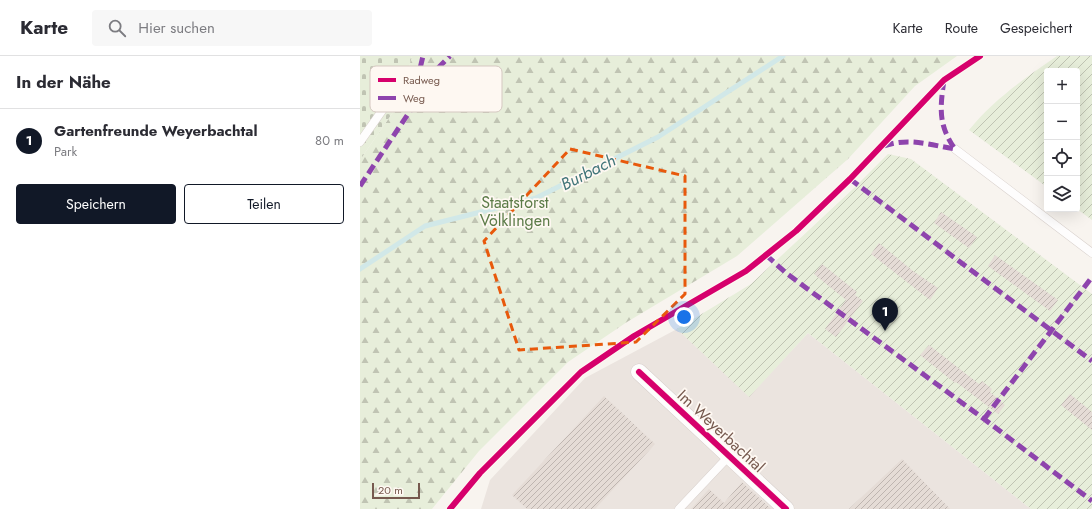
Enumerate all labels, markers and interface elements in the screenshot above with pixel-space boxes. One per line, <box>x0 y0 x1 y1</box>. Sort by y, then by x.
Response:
search box <box>92 10 372 46</box>
text: Karte <box>20 14 68 41</box>
icon: search <box>106 17 128 39</box>
text: Hier suchen <box>138 17 215 39</box>
text: Karte <box>893 18 923 38</box>
text: Route <box>945 18 978 38</box>
text: Gespeichert <box>1000 18 1072 38</box>
legend <box>370 66 502 112</box>
map controls <box>1044 68 1080 212</box>
button: + <box>1044 68 1080 104</box>
text: In der Nähe <box>16 70 111 94</box>
text: Radweg <box>403 72 440 88</box>
text: Weg <box>403 90 425 106</box>
button: − <box>1044 104 1080 140</box>
text: Gartenfreunde Weyerbachtal <box>54 120 257 142</box>
text: 1 <box>26 131 32 150</box>
text: 80 m <box>315 131 344 150</box>
button: locate <box>1044 140 1080 176</box>
text: Park <box>54 142 77 161</box>
water label: Burbach <box>556 148 620 196</box>
button: layers <box>1044 176 1080 212</box>
button: Speichern <box>16 184 176 224</box>
button: Teilen <box>184 184 344 224</box>
park label: Staatsforst Völklingen <box>480 191 550 232</box>
pin: 1 <box>872 298 898 331</box>
your location <box>674 307 694 327</box>
street label: Im Weyerbachtal <box>672 384 770 478</box>
scale bar <box>372 481 420 500</box>
text: 20 m <box>378 482 403 498</box>

